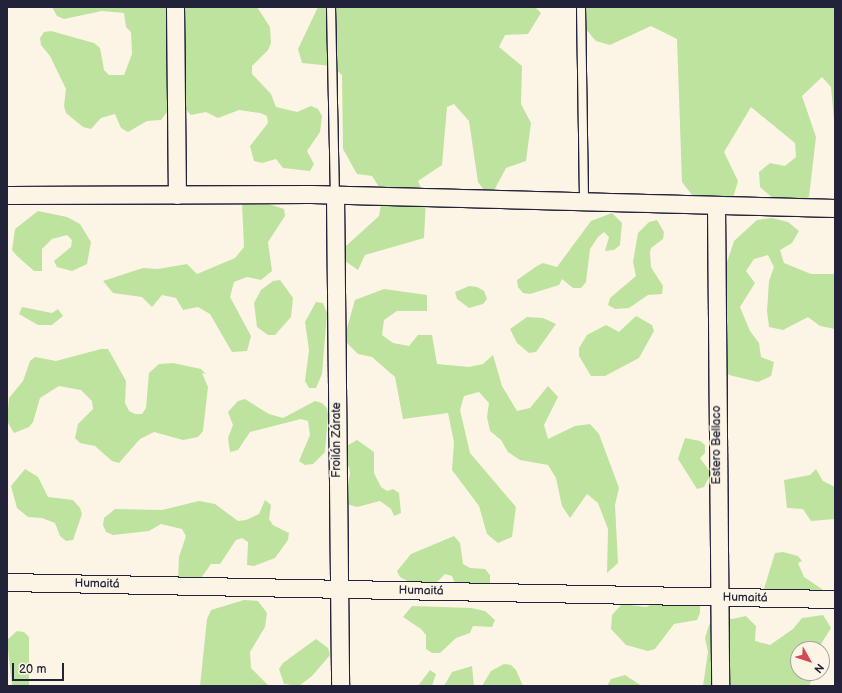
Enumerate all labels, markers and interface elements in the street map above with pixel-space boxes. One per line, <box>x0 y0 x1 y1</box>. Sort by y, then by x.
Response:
street label: Froilán Zárate <box>330 402 344 478</box>
street label: Estero Bellaco <box>710 405 724 485</box>
street label: Humaitá <box>74 576 120 592</box>
street label: Humaitá <box>398 583 444 599</box>
street label: Humaitá <box>722 590 768 606</box>
north arrow <box>790 641 830 681</box>
scale bar <box>14 655 66 681</box>
text: N <box>811 661 827 676</box>
text: 20 m <box>19 662 46 677</box>

